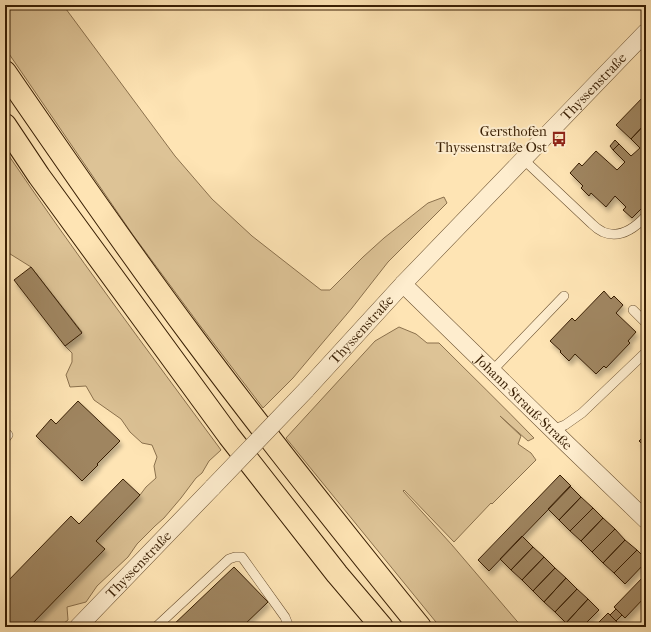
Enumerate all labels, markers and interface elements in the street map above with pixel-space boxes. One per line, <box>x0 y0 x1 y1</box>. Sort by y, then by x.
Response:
street label: Thyssenstraße <box>557 49 630 124</box>
place label: Gersthofen Thyssenstraße Ost <box>436 123 547 156</box>
bus stop icon: Gersthofen Thyssenstraße Ost <box>550 130 568 148</box>
street label: Thyssenstraße <box>326 292 397 367</box>
street label: Johann-Strauß-Straße <box>471 350 576 453</box>
street label: Thyssenstraße <box>102 527 175 602</box>

